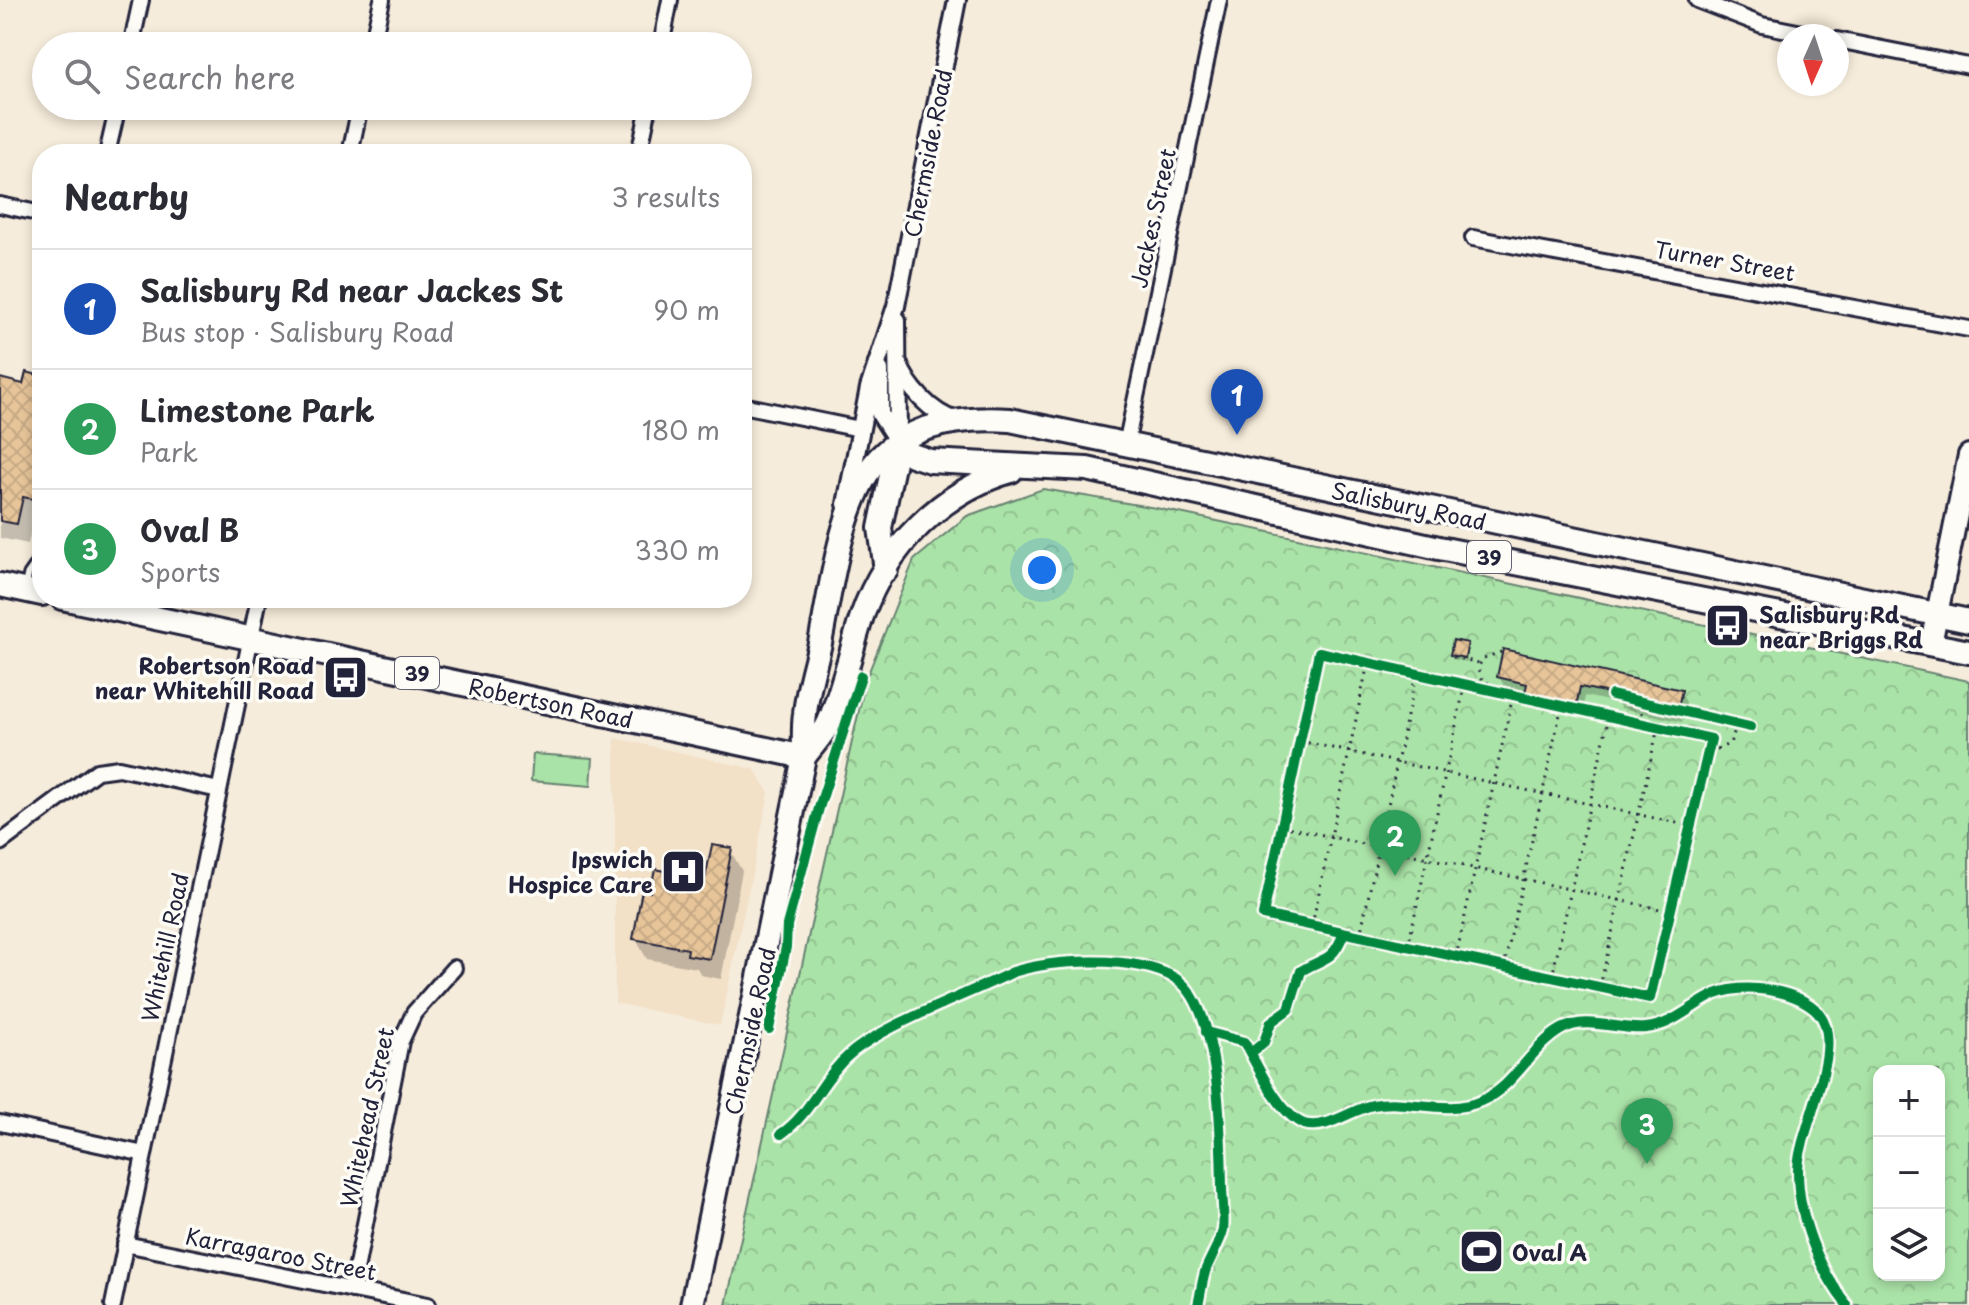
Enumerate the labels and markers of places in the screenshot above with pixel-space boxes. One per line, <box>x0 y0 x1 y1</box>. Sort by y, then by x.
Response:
pin: 1 <box>1211 369 1263 435</box>
place label: Salisbury Rd near Briggs Rd <box>1759 597 1923 655</box>
bus stop icon: Salisbury Rd near Briggs Rd <box>1704 602 1752 650</box>
place label: Robertson Road near Whitehill Road <box>95 648 314 706</box>
bus stop icon: Robertson Road near Whitehill Road <box>321 653 369 701</box>
pin: 2 <box>1369 810 1421 876</box>
place label: Ipswich Hospice Care <box>508 842 653 900</box>
hospital icon: Ipswich Hospice Care <box>660 847 708 895</box>
pin: 3 <box>1621 1098 1673 1164</box>
sports icon: Oval A <box>1457 1227 1505 1275</box>
place label: Oval A <box>1512 1235 1587 1268</box>

